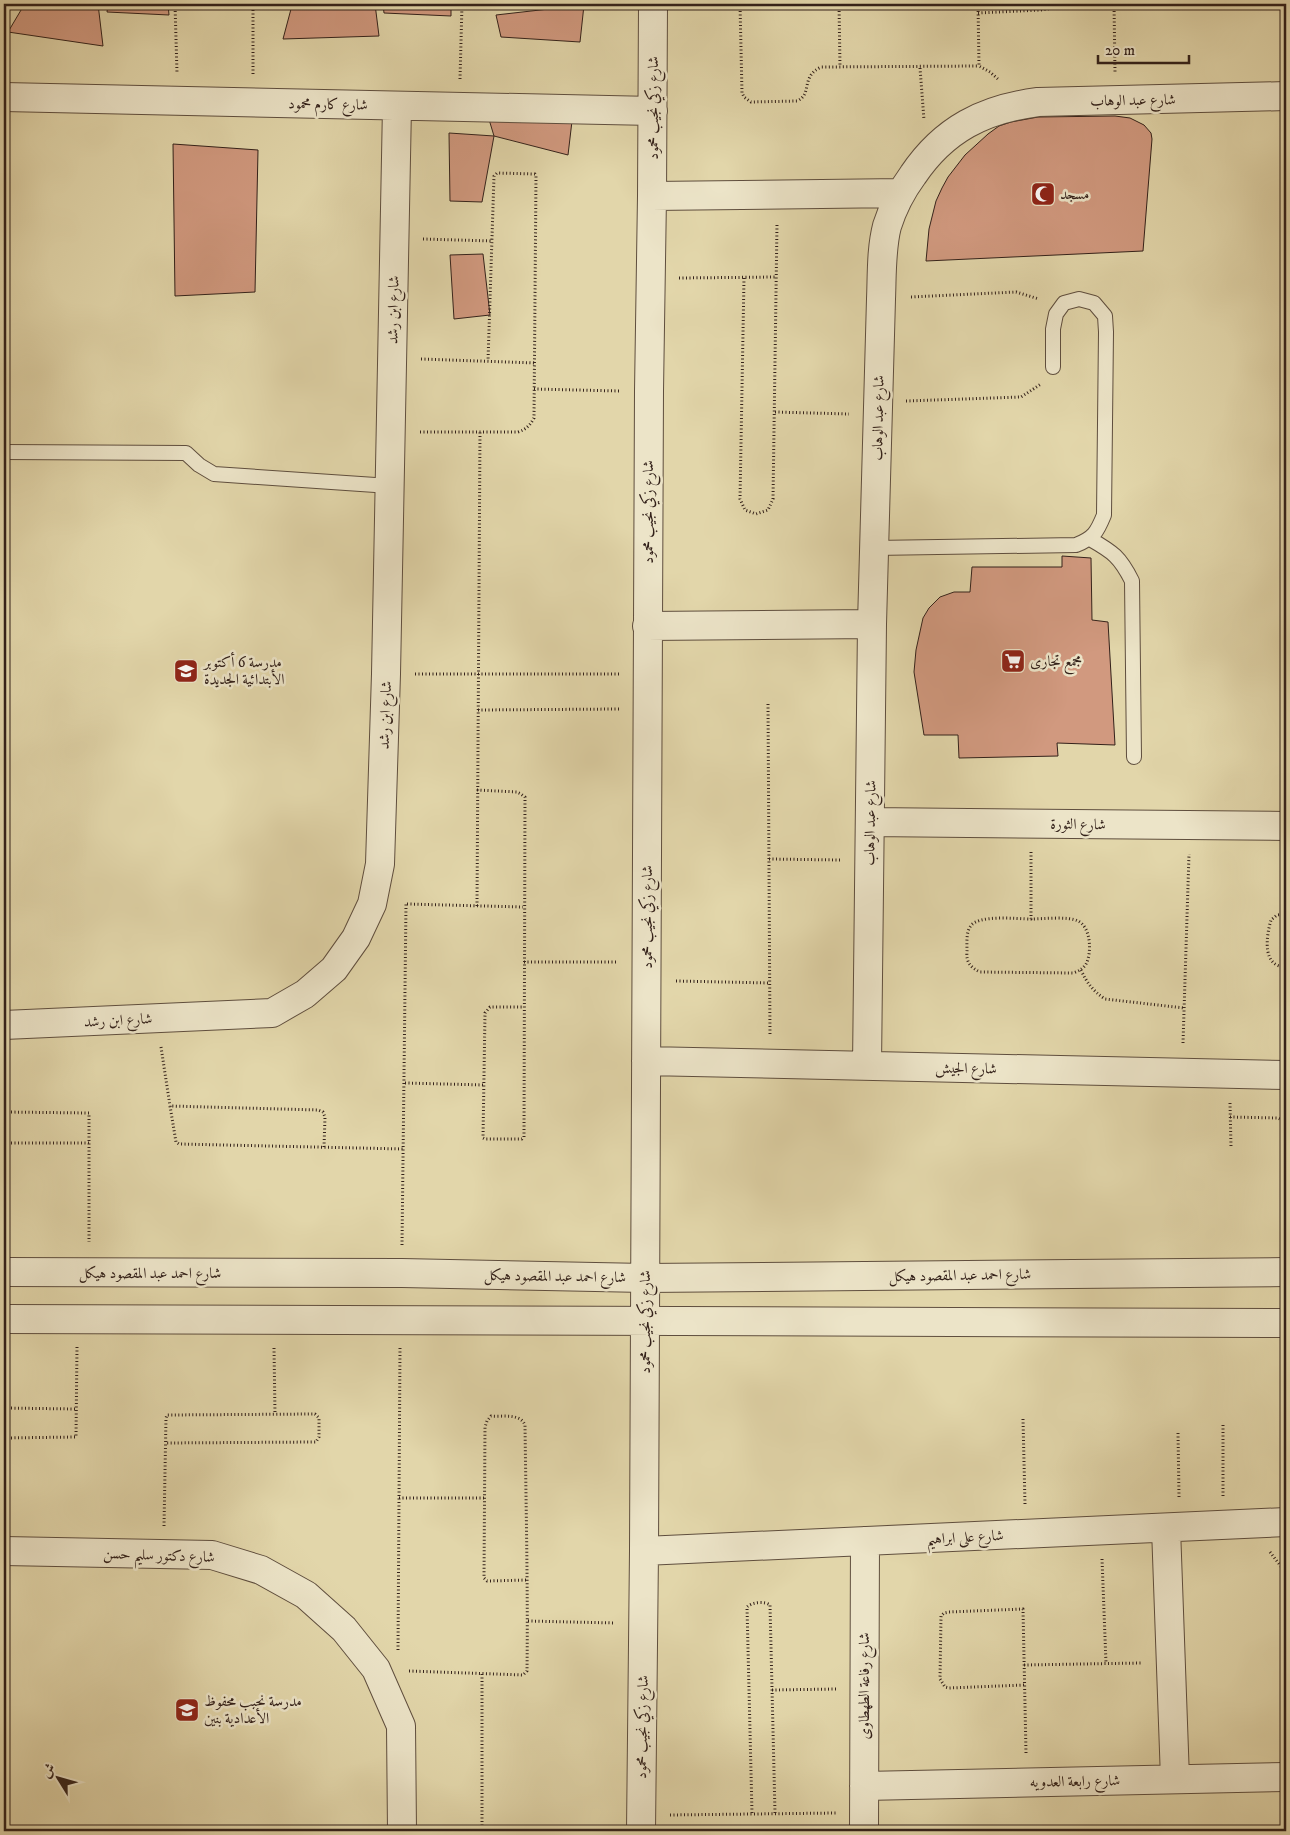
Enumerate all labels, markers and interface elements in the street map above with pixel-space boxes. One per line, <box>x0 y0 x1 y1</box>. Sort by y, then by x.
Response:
scale bar <box>1098 32 1189 64</box>
text: 20 m <box>1105 41 1135 60</box>
street label: شارع زكي نجيب محمود <box>643 56 666 160</box>
street label: شارع عبد الوهاب <box>1090 90 1176 114</box>
street label: شارع كارم محمود <box>288 94 368 118</box>
mosque icon: مسجد <box>1030 181 1056 207</box>
place label: مسجد <box>1060 185 1089 204</box>
street label: شارع ابن رشد <box>383 276 407 344</box>
street label: شارع عبد الوهاب <box>868 375 892 461</box>
street label: شارع زكي نجيب محمود <box>638 460 661 564</box>
supermarket icon: مجمع تجارى <box>1000 648 1026 674</box>
place label: مدرسة 6 أكتوبر الأبتدائية الجديدة <box>202 651 284 689</box>
place label: مجمع تجارى <box>1030 652 1082 675</box>
school or university icon: مدرسة 6 أكتوبر الأبتدائية الجديدة <box>173 658 199 684</box>
street label: شارع ابن رشد <box>375 680 399 750</box>
street label: شارع عبد الوهاب <box>860 780 884 866</box>
street label: شارع الثورة <box>1050 815 1106 837</box>
street label: شارع زكي نجيب محمود <box>637 865 660 969</box>
street label: شارع ابن رشد <box>83 1009 153 1035</box>
street label: شارع الجيش <box>935 1058 997 1082</box>
street label: شارع احمد عبد المقصود هيكل <box>79 1264 221 1286</box>
street label: شارع احمد عبد المقصود هيكل <box>889 1265 1031 1289</box>
street label: شارع احمد عبد المقصود هيكل <box>484 1266 626 1290</box>
street label: شارع زكي نجيب محمود <box>635 1270 658 1374</box>
street label: شارع على ابراهيم <box>926 1526 1004 1554</box>
street label: شارع دكتور سليم حسن <box>103 1544 215 1572</box>
street label: شارع رفاعة الطهطاوى <box>855 1632 877 1740</box>
street label: شارع زكي نجيب محمود <box>631 1675 656 1779</box>
place label: مدرسة نجيب محفوظ الأعدادية بنين <box>204 1692 302 1728</box>
school or university icon: مدرسة نجيب محفوظ الأعدادية بنين <box>174 1697 200 1723</box>
north arrow <box>32 1752 82 1802</box>
text: ش <box>37 1760 60 1782</box>
street label: شارع رابعة العدويه <box>1030 1771 1120 1795</box>

